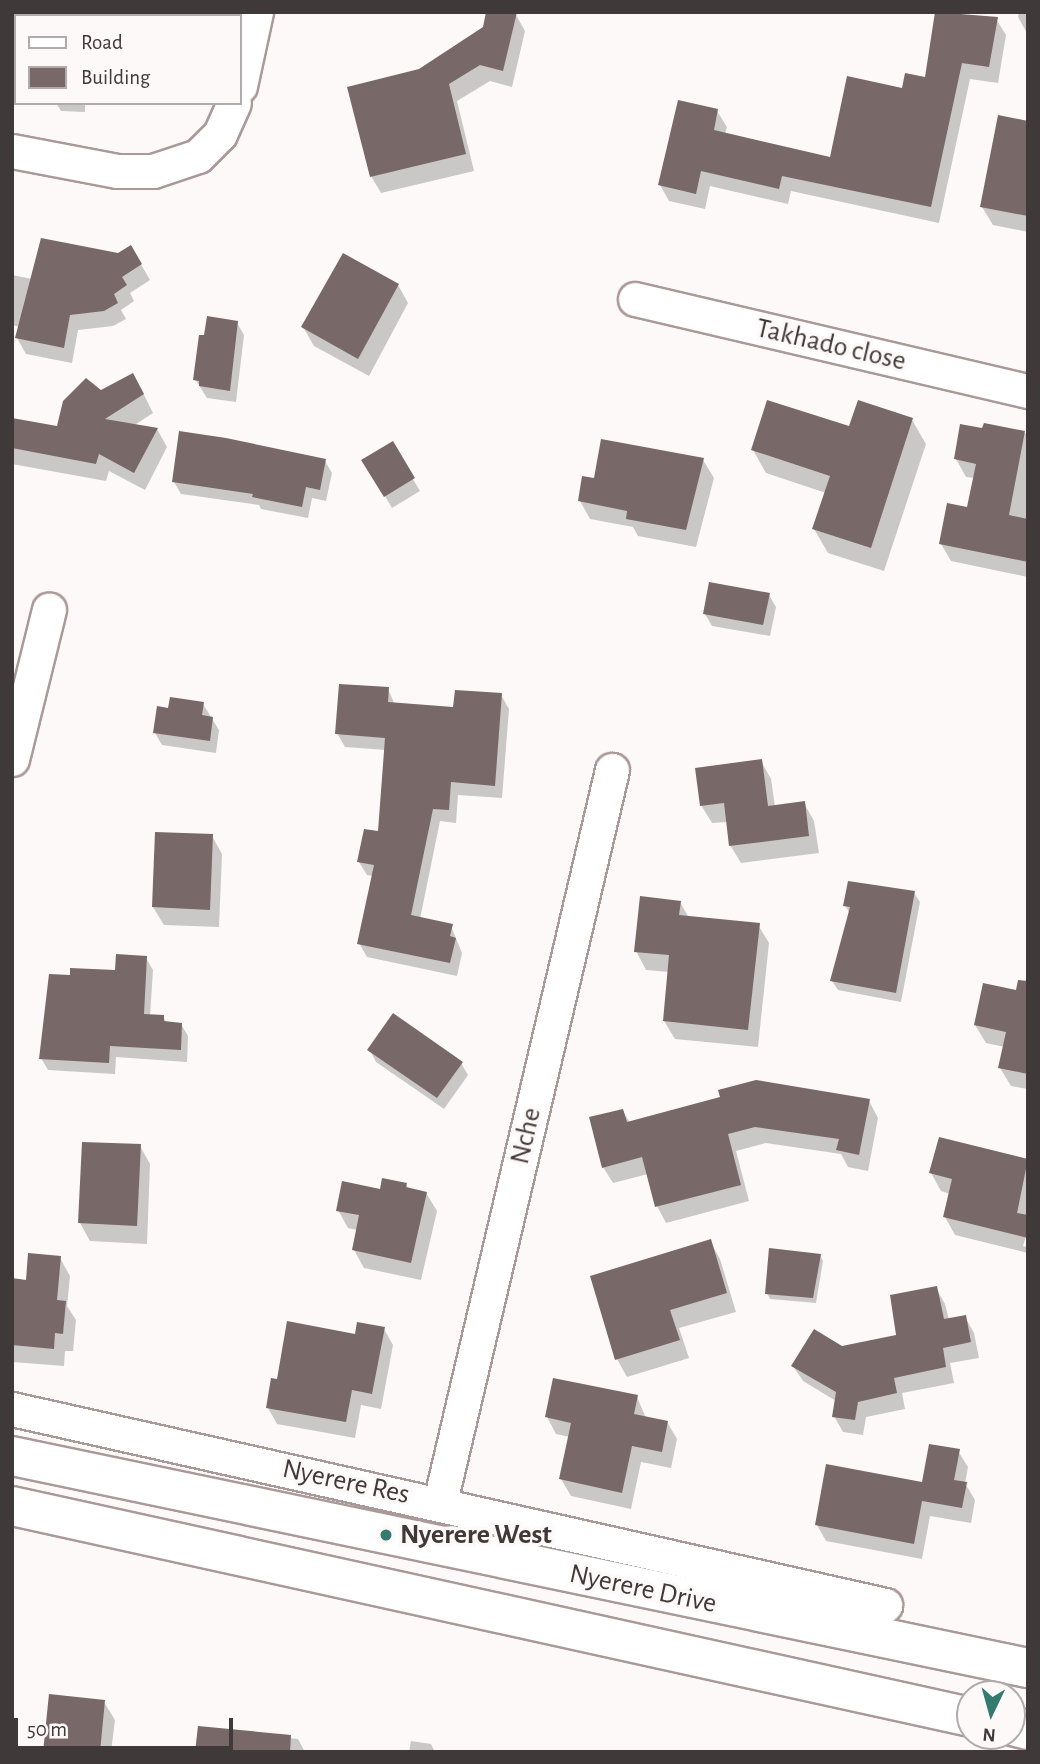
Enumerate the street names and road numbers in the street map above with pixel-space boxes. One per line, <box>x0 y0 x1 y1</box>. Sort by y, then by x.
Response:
street label: Takhado close <box>753 311 909 379</box>
street label: Nche <box>503 1105 549 1167</box>
street label: Nyerere Res <box>279 1452 413 1512</box>
street label: Nyerere Drive <box>566 1557 720 1621</box>

